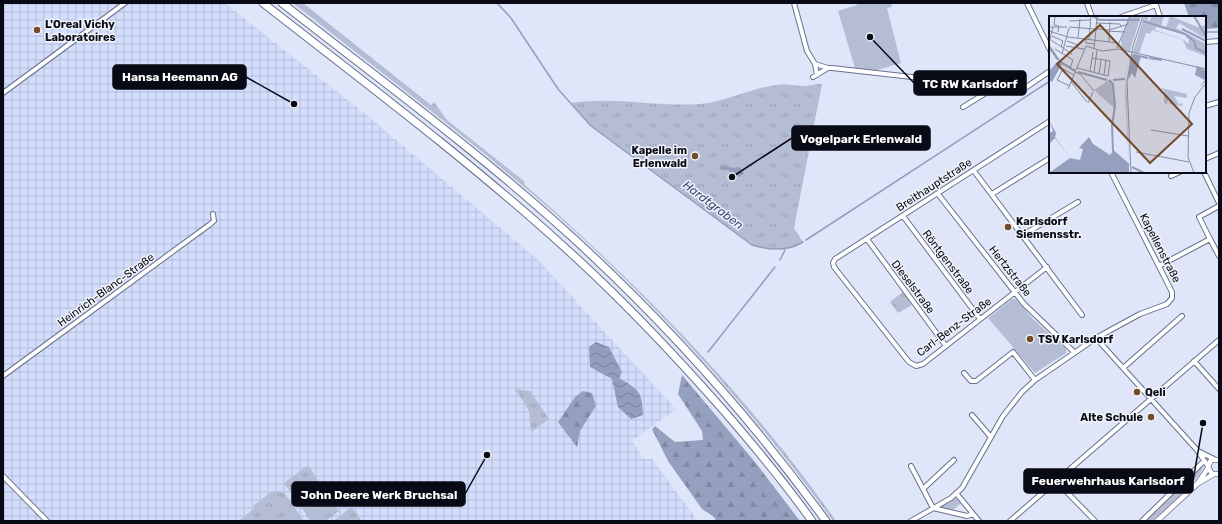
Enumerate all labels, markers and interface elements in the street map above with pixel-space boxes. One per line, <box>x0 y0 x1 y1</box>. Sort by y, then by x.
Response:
inset map <box>1049 16 1206 173</box>
place label: L'Oreal Vichy Laboratoires <box>45 18 116 44</box>
marker: L'Oreal Vichy Laboratoires <box>32 25 42 35</box>
callout: Hansa Heemann AG <box>113 65 246 89</box>
text: Hansa Heemann AG <box>122 70 238 84</box>
callout: TC RW Karlsdorf <box>914 71 1026 95</box>
text: TC RW Karlsdorf <box>922 77 1018 91</box>
callout: Vogelpark Erlenwald <box>792 126 930 150</box>
text: Vogelpark Erlenwald <box>800 132 922 146</box>
place label: Kapelle im Erlenwald <box>631 144 687 170</box>
marker: Kapelle im Erlenwald <box>690 151 700 161</box>
street label: Breithauptstraße <box>894 156 974 214</box>
water label: Hardtgraben <box>680 178 746 232</box>
street label: Kapellenstraße <box>1137 211 1183 285</box>
place label: Karlsdorf Siemensstr. <box>1016 215 1081 241</box>
marker: Karlsdorf Siemensstr. <box>1003 222 1013 232</box>
street label: Röntgenstraße <box>920 228 976 296</box>
street label: Hertzstraße <box>986 243 1034 299</box>
street label: Heinrich-Blanc-Straße <box>55 251 157 329</box>
street label: Dieselstraße <box>889 258 937 316</box>
street label: Carl-Benz-Straße <box>914 295 994 359</box>
place label: TSV Karlsdorf <box>1038 333 1113 346</box>
marker: TSV Karlsdorf <box>1025 334 1035 344</box>
place label: Qeli <box>1145 386 1166 399</box>
marker: Qeli <box>1132 387 1142 397</box>
place label: Alte Schule <box>1080 411 1143 424</box>
marker: Alte Schule <box>1146 412 1156 422</box>
callout: Feuerwehrhaus Karlsdorf <box>1024 469 1193 493</box>
text: Feuerwehrhaus Karlsdorf <box>1032 474 1185 488</box>
callout: John Deere Werk Bruchsal <box>292 482 465 506</box>
text: John Deere Werk Bruchsal <box>301 488 457 502</box>

